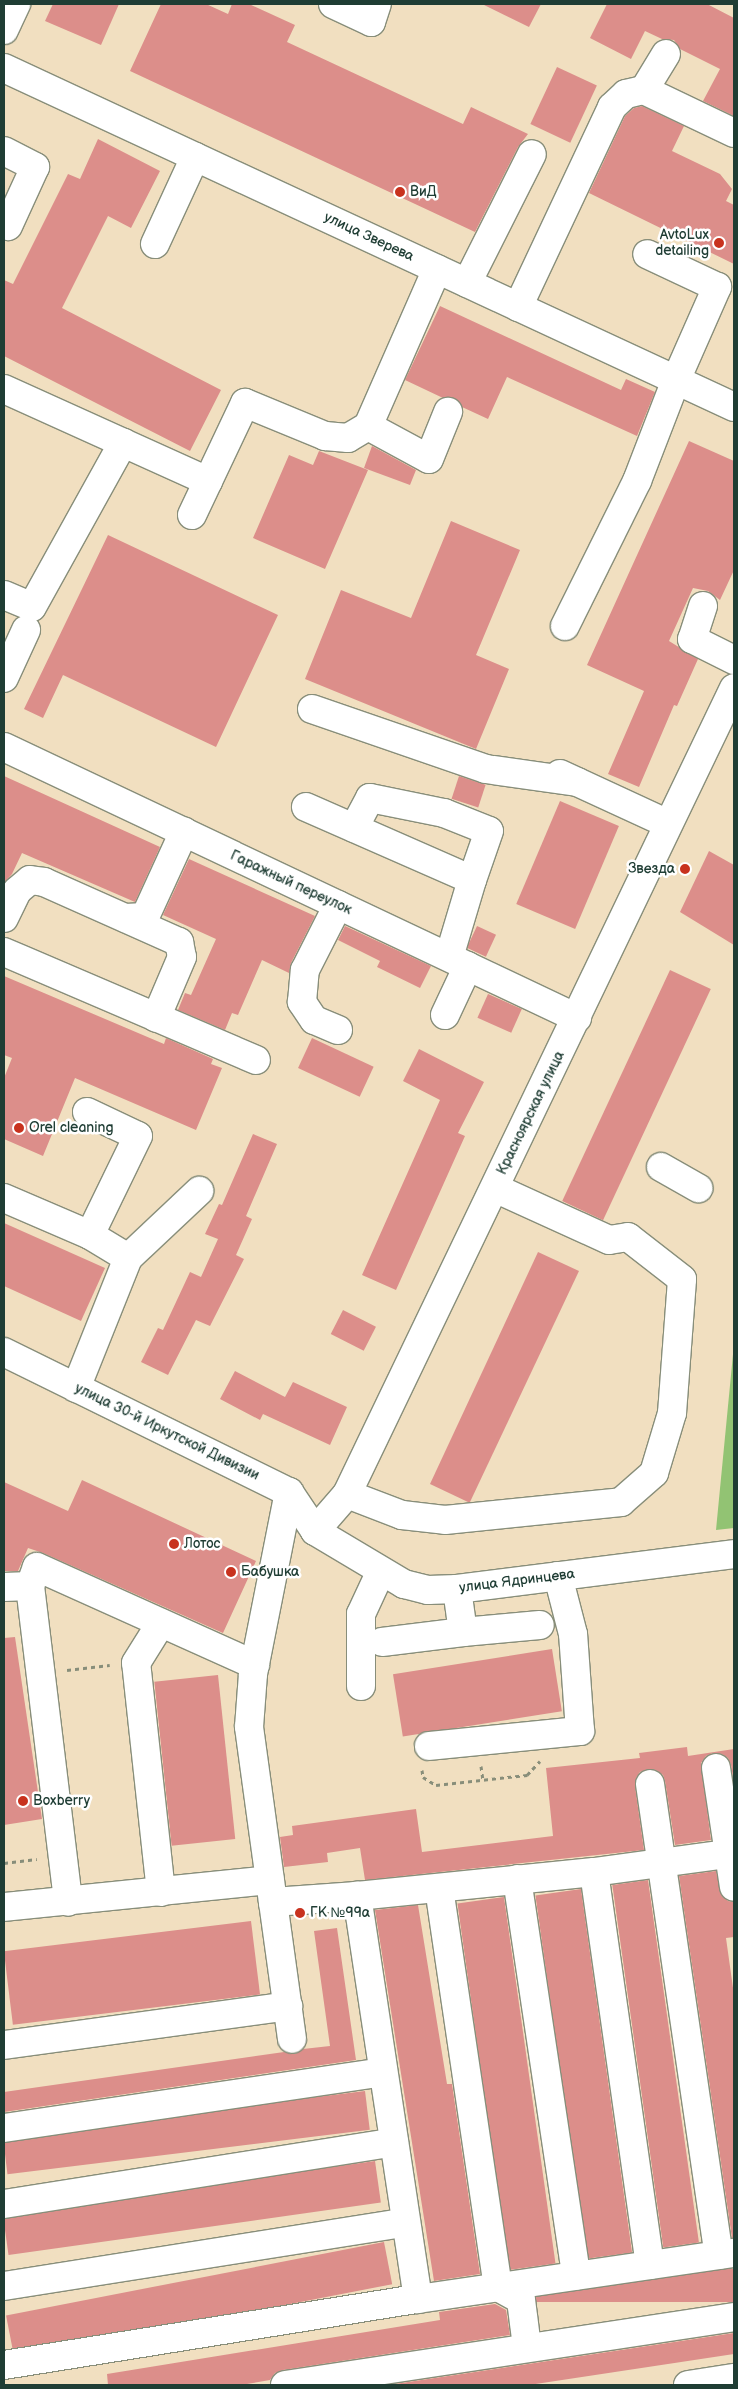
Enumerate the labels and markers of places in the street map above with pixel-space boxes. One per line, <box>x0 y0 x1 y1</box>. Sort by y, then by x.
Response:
place label: ВиД <box>410 184 437 200</box>
marker: ВиД <box>394 186 406 198</box>
place label: AvtoLux detailing <box>655 227 709 260</box>
marker: AvtoLux detailing <box>713 237 725 249</box>
place label: Звезда <box>628 861 675 877</box>
marker: Звезда <box>679 863 691 875</box>
place label: Orel cleaning <box>29 1120 113 1136</box>
marker: Orel cleaning <box>13 1122 25 1134</box>
place label: Лотос <box>184 1536 220 1552</box>
marker: Лотос <box>168 1538 180 1550</box>
place label: Бабушка <box>241 1564 299 1580</box>
marker: Бабушка <box>225 1566 237 1578</box>
place label: Boxberry <box>33 1793 90 1809</box>
marker: Boxberry <box>17 1795 29 1807</box>
place label: ГК №99а <box>310 1905 370 1921</box>
marker: ГК №99а <box>294 1907 306 1919</box>

